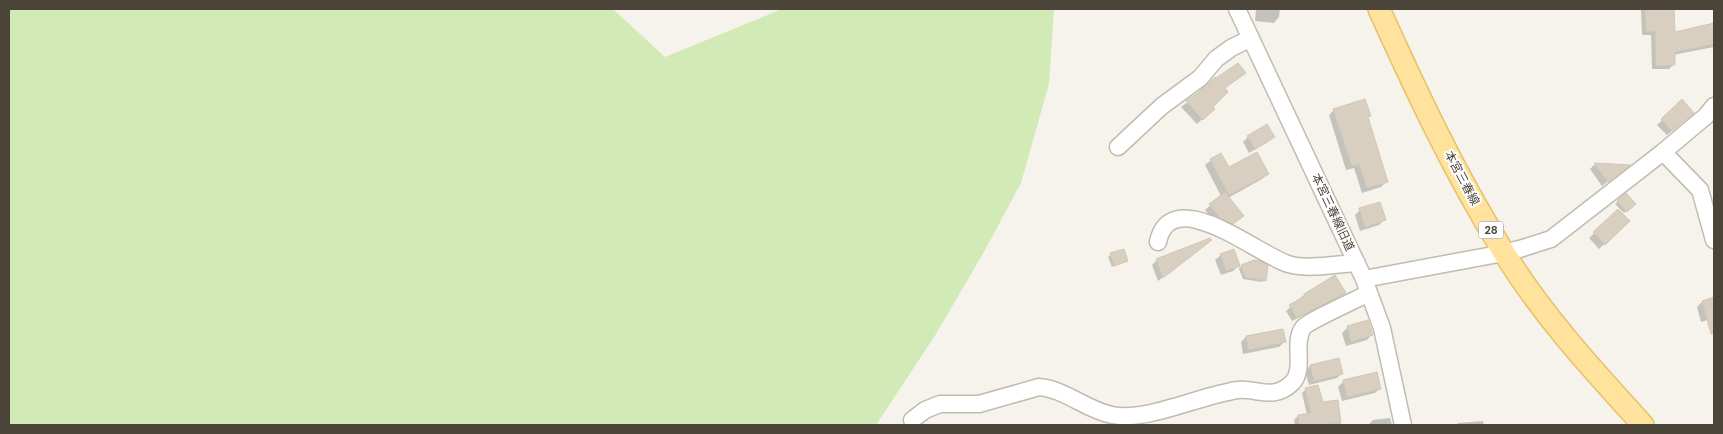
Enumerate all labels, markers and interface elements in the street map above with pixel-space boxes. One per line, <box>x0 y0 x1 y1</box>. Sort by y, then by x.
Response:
street label: 本宮三春線 <box>1441 148 1483 208</box>
street label: 本宮三春線旧道 <box>1308 171 1358 253</box>
road number: 28 <box>1478 222 1504 238</box>

